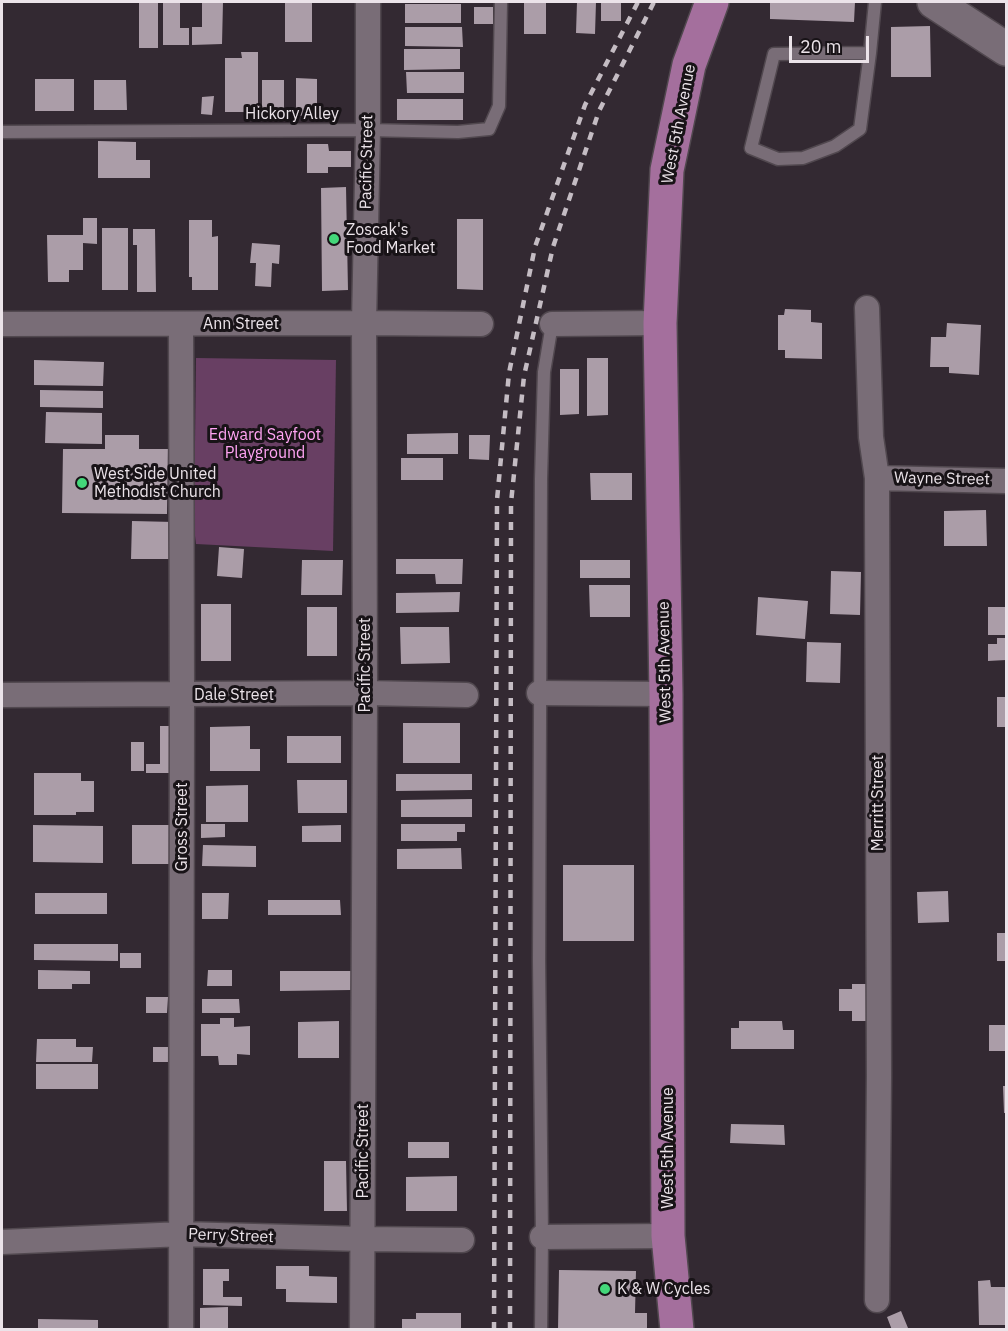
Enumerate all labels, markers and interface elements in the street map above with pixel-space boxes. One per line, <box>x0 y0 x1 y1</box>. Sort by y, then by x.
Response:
scale bar <box>792 24 872 62</box>
text: 20 m <box>800 35 842 58</box>
street label: West 5th Avenue <box>658 63 700 185</box>
street label: Hickory Alley <box>245 104 339 124</box>
street label: Pacific Street <box>357 114 377 210</box>
place label: Zoscak's Food Market <box>346 220 435 258</box>
marker: Zoscak's Food Market <box>327 232 341 246</box>
street label: Ann Street <box>203 314 279 334</box>
park label: Edward Sayfoot Playground <box>209 425 321 463</box>
place label: West Side United Methodist Church <box>94 464 221 502</box>
street label: Wayne Street <box>894 469 990 489</box>
marker: West Side United Methodist Church <box>75 476 89 490</box>
street label: West 5th Avenue <box>654 601 676 723</box>
street label: Pacific Street <box>355 618 375 712</box>
street label: Dale Street <box>194 685 274 705</box>
street label: Merritt Street <box>868 755 888 851</box>
street label: Gross Street <box>172 782 192 872</box>
street label: West 5th Avenue <box>658 1087 678 1209</box>
street label: Pacific Street <box>353 1104 373 1198</box>
street label: Perry Street <box>188 1225 274 1247</box>
place label: K & W Cycles <box>617 1279 711 1299</box>
marker: K & W Cycles <box>598 1282 612 1296</box>

